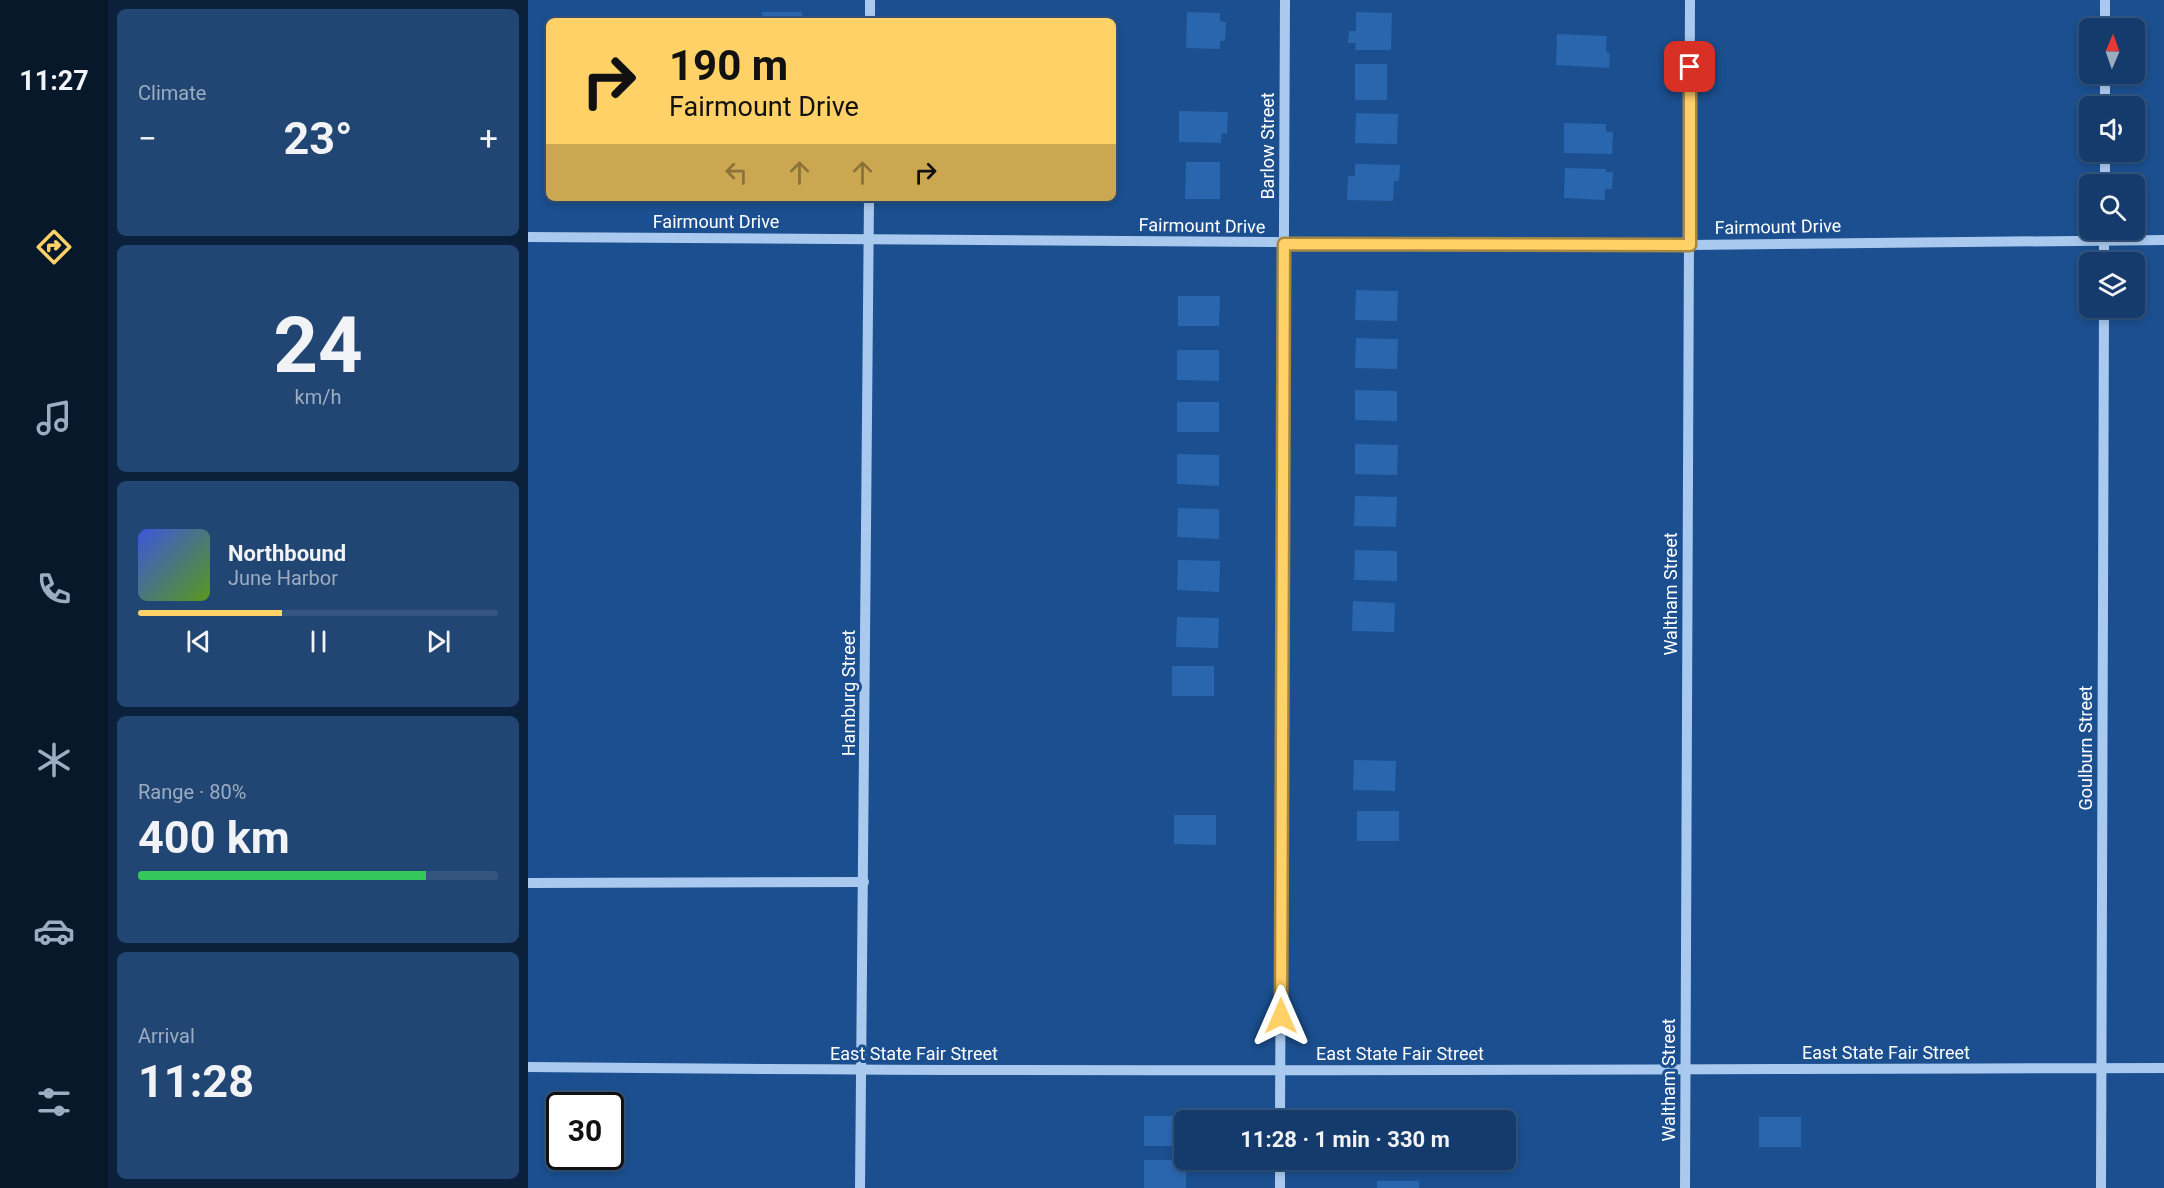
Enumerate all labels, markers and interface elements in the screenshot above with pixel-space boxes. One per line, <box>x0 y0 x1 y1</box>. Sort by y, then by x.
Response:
north arrow <box>2079 18 2145 84</box>
map controls <box>2079 18 2145 318</box>
text: 190 m <box>669 41 788 90</box>
pin <box>1664 41 1715 92</box>
icon: right <box>570 42 648 120</box>
icon: arrive <box>1673 50 1706 83</box>
text: 11:27 <box>19 65 89 97</box>
text: Climate <box>138 81 206 105</box>
text: Fairmount Drive <box>669 91 859 123</box>
street label: Barlow Street <box>1257 92 1278 200</box>
button: sound <box>2079 96 2145 162</box>
text: 23° <box>283 112 353 165</box>
text: − <box>138 119 157 158</box>
text: + <box>479 119 498 158</box>
icon: left <box>720 156 753 189</box>
icon: ahead <box>783 156 816 189</box>
icon: ahead <box>846 156 879 189</box>
icon: right <box>909 156 942 189</box>
button: search <box>2079 174 2145 240</box>
street label: Fairmount Drive <box>653 211 779 232</box>
street label: Fairmount Drive <box>1139 214 1265 237</box>
street label: Fairmount Drive <box>1715 215 1841 238</box>
icon: directions <box>33 226 75 268</box>
button: layers <box>2079 252 2145 318</box>
text: 24 <box>273 300 363 391</box>
text: km/h <box>295 385 341 409</box>
icon: music <box>33 397 75 439</box>
street label: Waltham Street <box>1660 532 1681 656</box>
text: Northbound <box>228 541 346 566</box>
text: June Harbor <box>228 566 338 590</box>
icon: phone <box>33 568 75 610</box>
icon: previous <box>182 625 215 658</box>
icon: pause <box>302 625 335 658</box>
icon: next <box>422 625 455 658</box>
street label: Hamburg Street <box>838 630 859 756</box>
street label: Goulburn Street <box>2075 685 2096 810</box>
icon: climate <box>33 739 75 781</box>
text: Range · 80% <box>138 780 246 804</box>
text: 400 km <box>138 811 290 864</box>
icon: car <box>33 910 75 952</box>
position arrow <box>1249 984 1313 1048</box>
street label: Waltham Street <box>1658 1018 1679 1142</box>
text: Arrival <box>138 1024 195 1048</box>
street label: East State Fair Street <box>1802 1042 1970 1063</box>
street label: East State Fair Street <box>830 1043 998 1064</box>
street label: East State Fair Street <box>1316 1043 1484 1064</box>
text: 11:28 <box>138 1055 254 1108</box>
icon: filters <box>33 1081 75 1123</box>
speed limit sign: 30 <box>546 1092 624 1170</box>
text: 11:28 · 1 min · 330 m <box>1240 1127 1450 1152</box>

